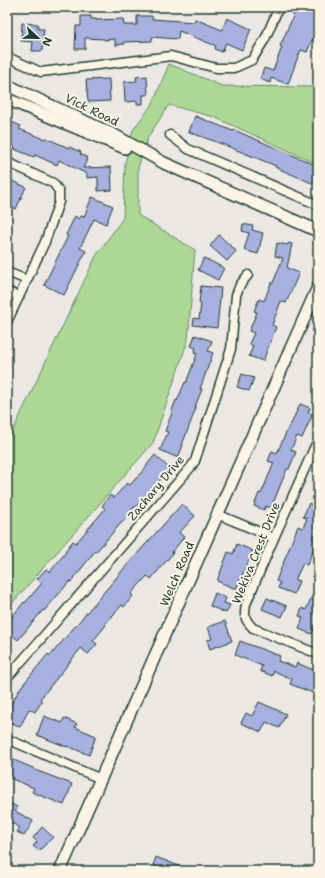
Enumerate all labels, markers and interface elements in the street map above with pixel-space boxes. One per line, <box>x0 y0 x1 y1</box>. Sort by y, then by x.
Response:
north arrow <box>18 18 58 58</box>
text: N <box>38 35 55 49</box>
street label: Vick Road <box>62 90 122 130</box>
street label: Zachary Drive <box>124 452 188 524</box>
street label: Wekiva Crest Drive <box>228 500 284 606</box>
street label: Welch Road <box>156 539 198 609</box>

